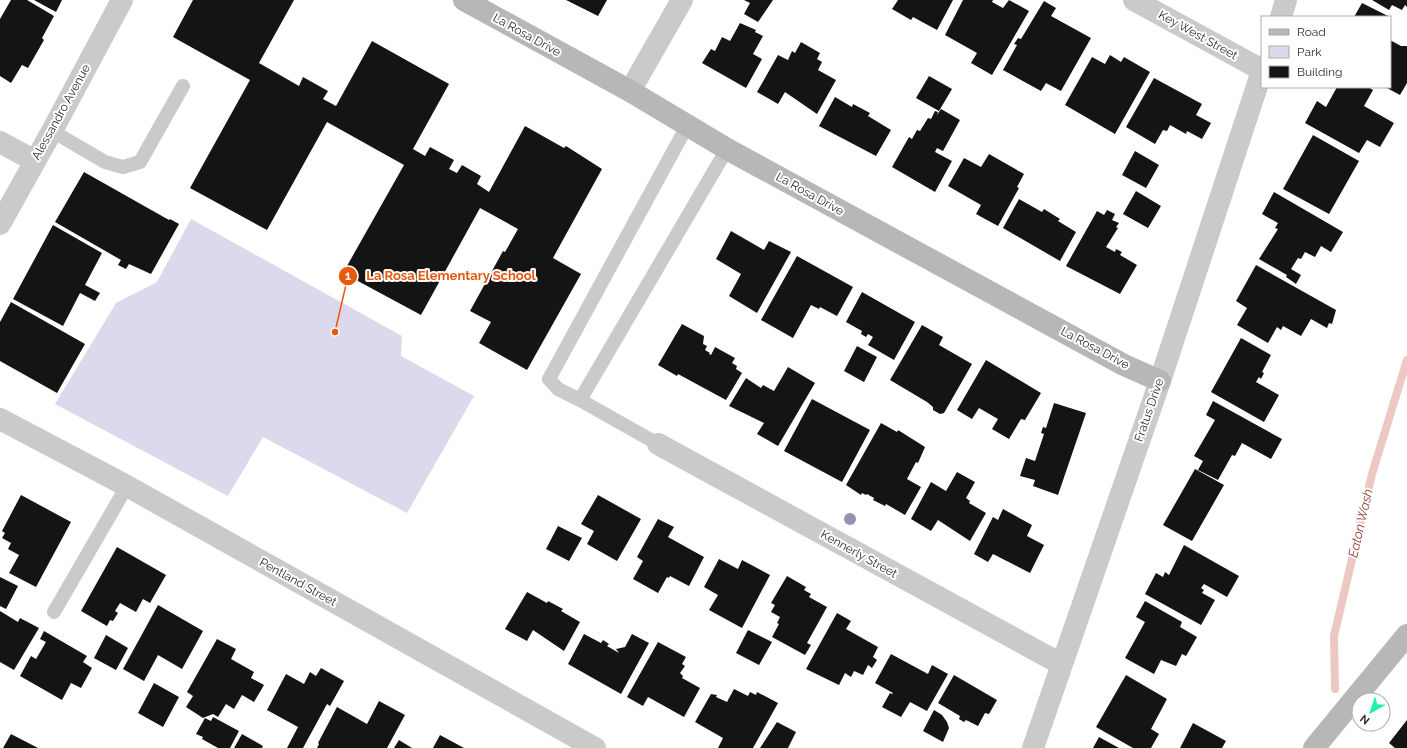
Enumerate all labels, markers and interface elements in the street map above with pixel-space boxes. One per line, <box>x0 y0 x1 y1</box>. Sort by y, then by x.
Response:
street label: Key West Street <box>1156 8 1240 62</box>
street label: La Rosa Drive <box>491 11 563 59</box>
legend <box>1261 16 1391 88</box>
text: Road <box>1297 25 1326 39</box>
text: Park <box>1297 45 1322 59</box>
street label: Alessandro Avenue <box>29 62 93 162</box>
text: Building <box>1297 65 1343 79</box>
street label: La Rosa Drive <box>774 170 846 218</box>
callout: La Rosa Elementary School <box>338 263 544 288</box>
text: La Rosa Elementary School <box>366 268 537 283</box>
text: 1 <box>345 269 351 283</box>
street label: La Rosa Drive <box>1058 324 1132 372</box>
street label: Fratus Drive <box>1132 377 1166 443</box>
water label: Eaton Wash <box>1345 487 1376 559</box>
street label: Kennerly Street <box>818 527 900 581</box>
street label: Pentland Street <box>257 555 339 609</box>
north arrow <box>1351 692 1391 732</box>
text: N <box>1358 712 1372 727</box>

